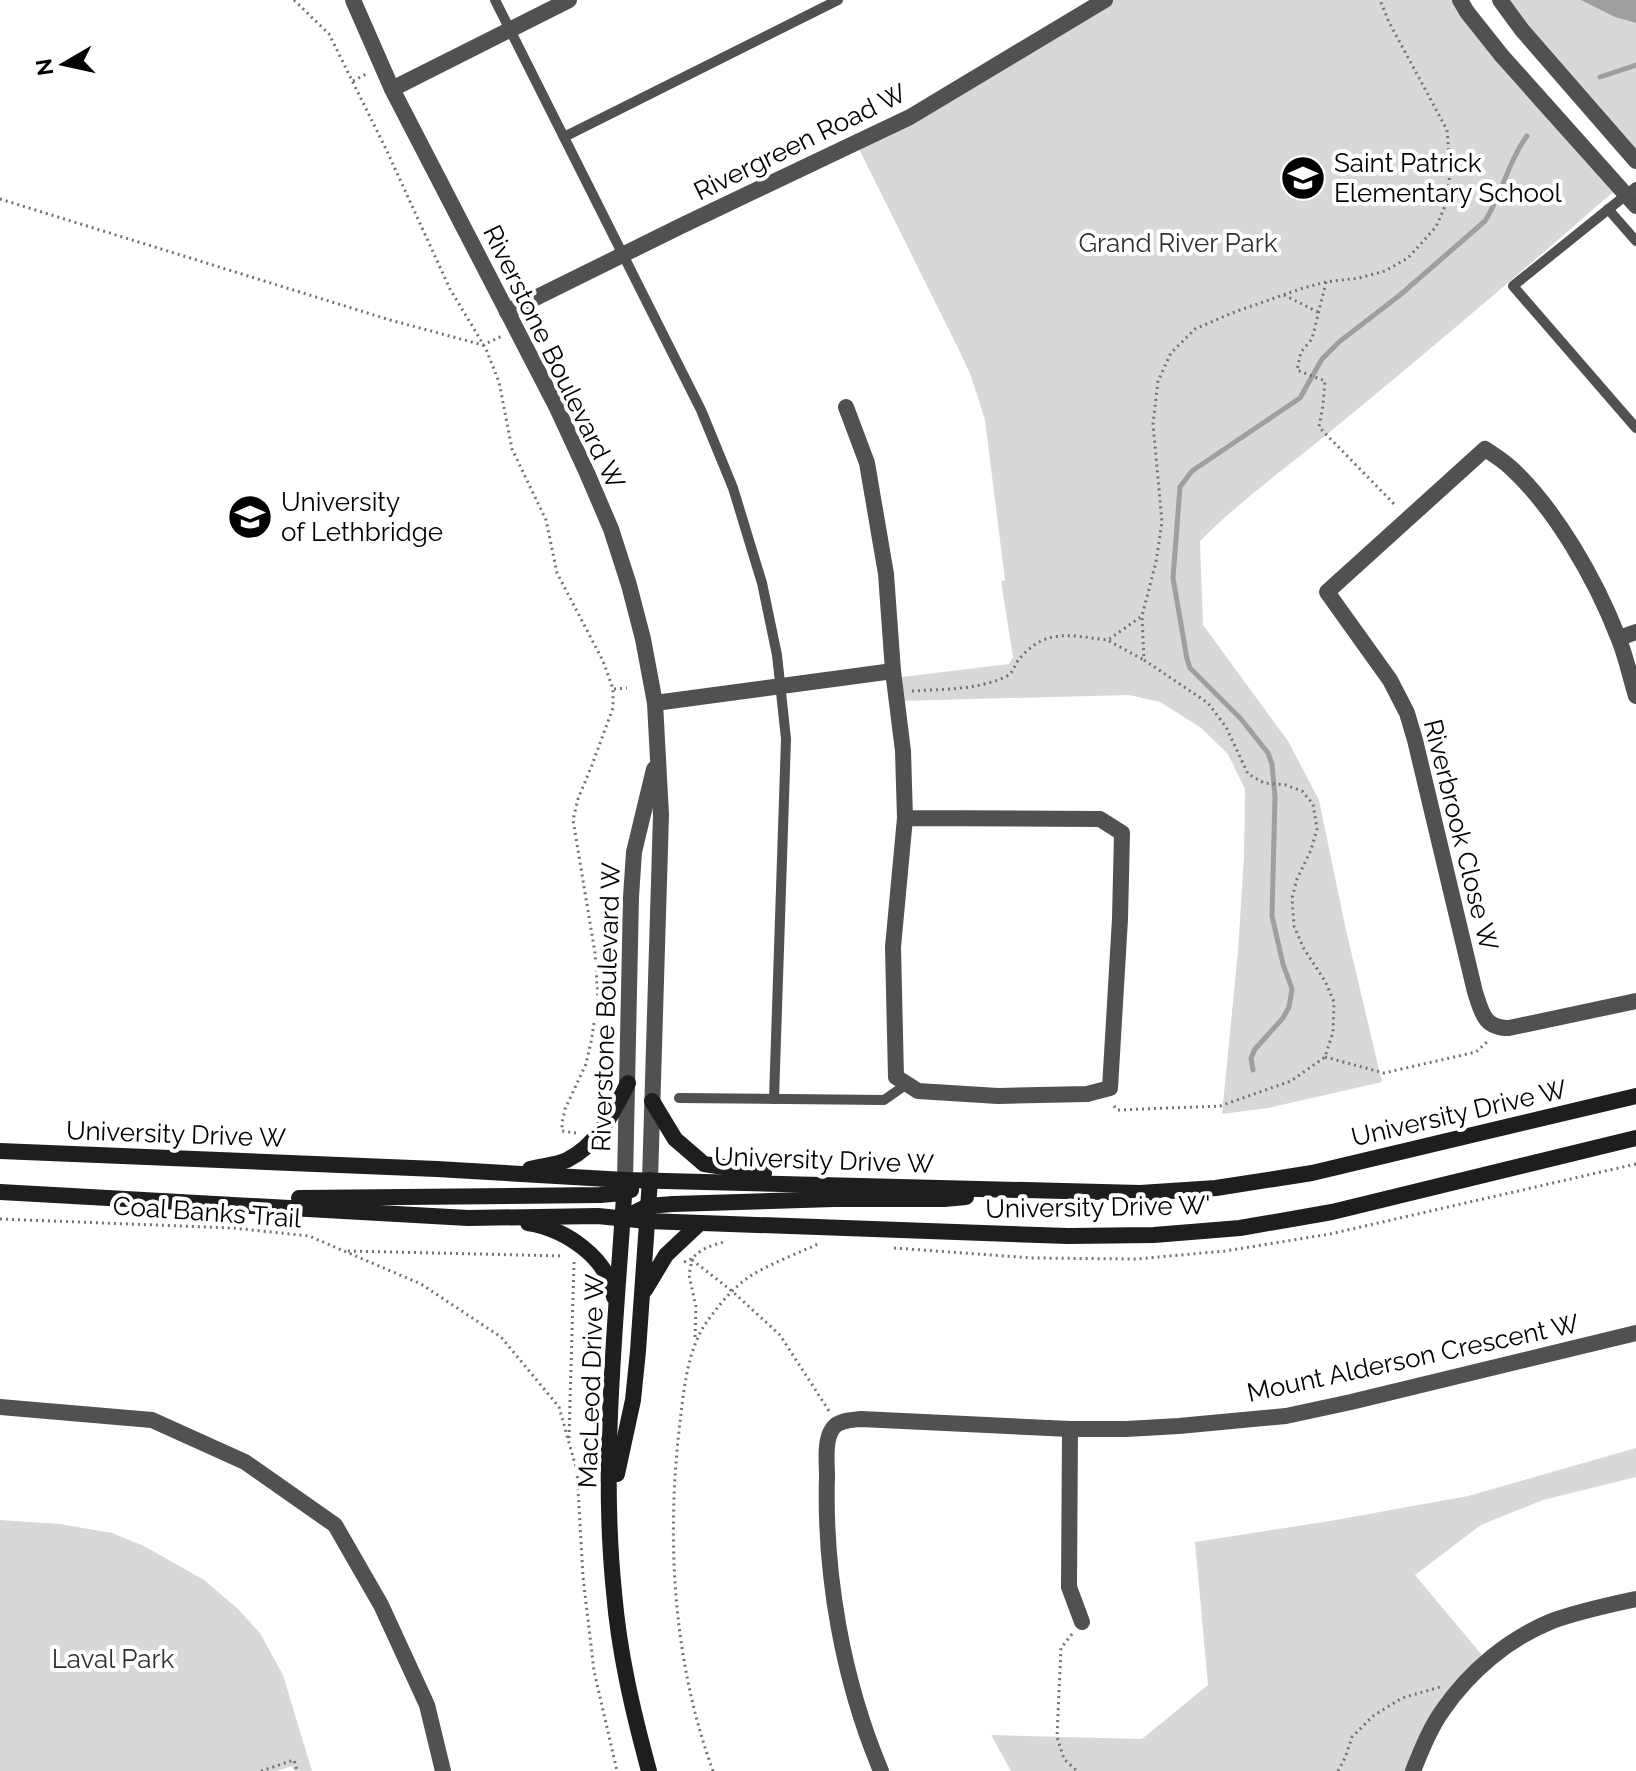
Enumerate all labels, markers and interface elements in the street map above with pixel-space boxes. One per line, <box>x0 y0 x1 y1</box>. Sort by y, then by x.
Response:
north arrow <box>24 24 104 104</box>
text: N <box>30 57 58 77</box>
street label: Rivergreen Road W <box>689 78 911 206</box>
place label: Saint Patrick Elementary School <box>1334 148 1563 208</box>
school or university icon: Saint Patrick Elementary School <box>1279 154 1327 202</box>
street label: Riverstone Boulevard W <box>477 220 631 494</box>
park label: Grand River Park <box>1078 228 1278 258</box>
place label: University of Lethbridge <box>281 487 443 547</box>
school or university icon: University of Lethbridge <box>226 493 274 541</box>
street label: Riverbrook Close W <box>1418 716 1504 954</box>
street label: Riverstone Boulevard W <box>586 862 626 1152</box>
street label: University Drive W <box>1348 1074 1570 1152</box>
street label: University Drive W <box>66 1115 286 1153</box>
street label: University Drive W <box>714 1141 934 1179</box>
street label: Coal Banks Trail <box>112 1190 303 1234</box>
street label: University Drive W' <box>985 1190 1211 1224</box>
street label: MacLeod Drive W <box>572 1273 610 1489</box>
street label: Mount Alderson Crescent W <box>1244 1308 1582 1408</box>
park label: Laval Park <box>52 1644 175 1674</box>

